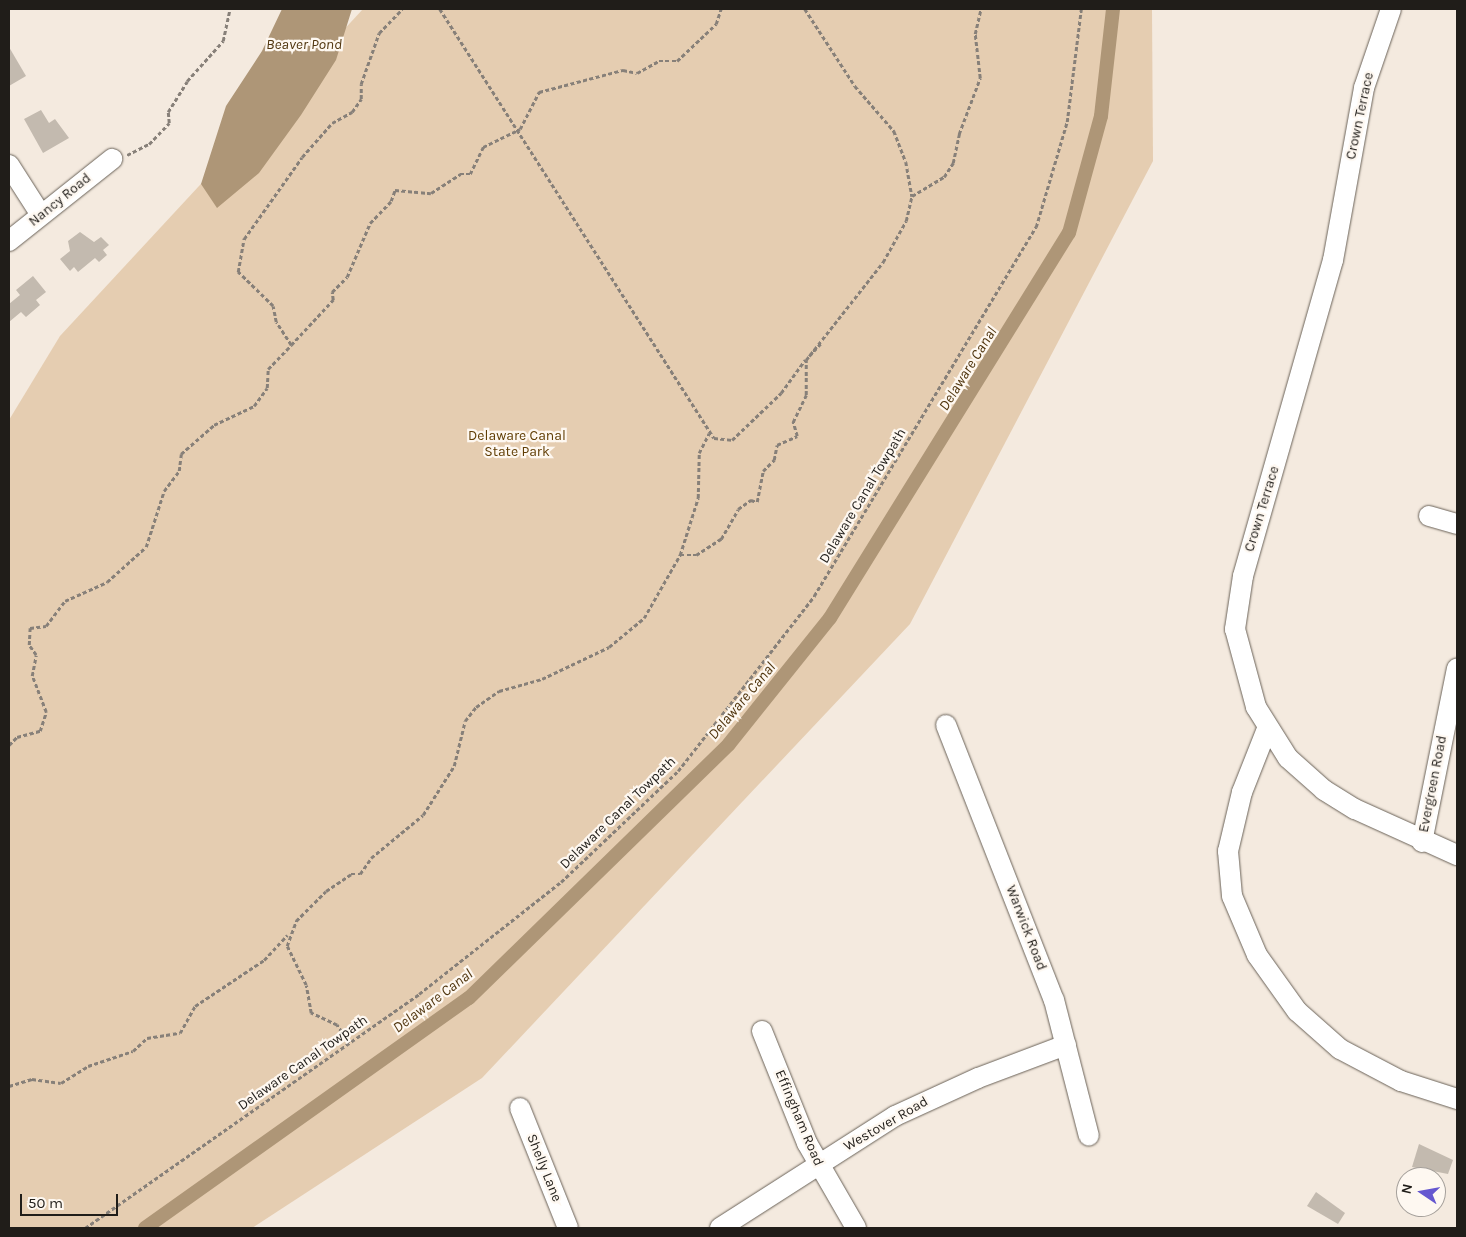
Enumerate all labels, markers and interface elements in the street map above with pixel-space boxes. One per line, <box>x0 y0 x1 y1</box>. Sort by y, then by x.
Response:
water label: Beaver Pond <box>266 36 342 54</box>
street label: Crown Terrace <box>1343 71 1377 161</box>
street label: Nancy Road <box>26 170 94 230</box>
water label: Delaware Canal <box>935 324 1001 414</box>
street label: Delaware Canal Towpath <box>816 425 910 567</box>
park label: Delaware Canal State Park <box>468 428 566 461</box>
street label: Crown Terrace <box>1241 464 1283 554</box>
water label: Delaware Canal <box>705 659 779 743</box>
street label: Evergreen Road <box>1415 734 1451 834</box>
street label: Delaware Canal Towpath <box>557 753 679 873</box>
street label: Warwick Road <box>1002 883 1050 973</box>
water label: Delaware Canal <box>390 965 476 1037</box>
street label: Delaware Canal Towpath <box>235 1012 371 1114</box>
street label: Effingham Road <box>771 1067 827 1169</box>
street label: Westover Road <box>841 1093 931 1155</box>
street label: Shelly Lane <box>523 1132 565 1204</box>
north arrow <box>1396 1167 1446 1217</box>
text: N <box>1397 1182 1416 1196</box>
scale bar <box>22 1184 120 1216</box>
text: 50 m <box>28 1194 63 1212</box>

